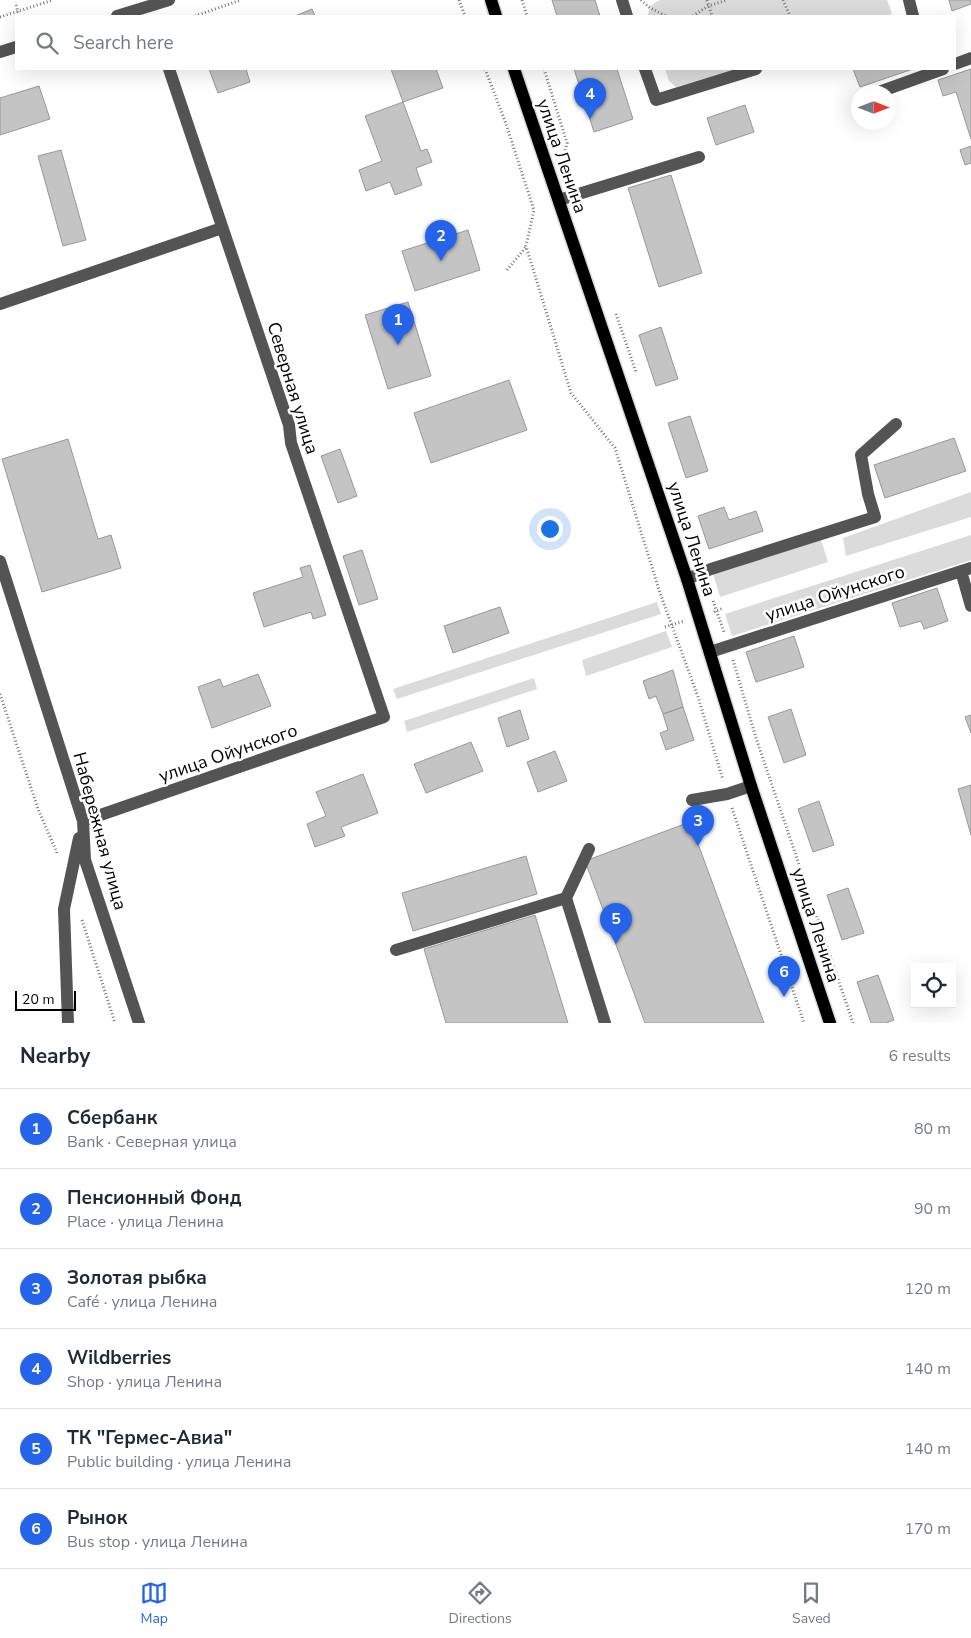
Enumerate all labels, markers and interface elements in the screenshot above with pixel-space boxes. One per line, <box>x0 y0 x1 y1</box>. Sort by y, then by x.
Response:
search box <box>15 15 956 70</box>
icon: search <box>33 29 61 57</box>
text: Search here <box>73 30 174 56</box>
pin: 4 <box>574 78 606 119</box>
north arrow <box>851 85 896 130</box>
street label: улица Ленина <box>531 96 593 216</box>
pin: 2 <box>425 220 457 261</box>
pin: 1 <box>382 304 414 345</box>
street label: Северная улица <box>262 319 324 457</box>
street label: улица Ленина <box>662 479 722 599</box>
your location <box>537 516 563 542</box>
street label: улица Ойунского <box>762 559 908 627</box>
street label: улица Ойунского <box>155 718 301 788</box>
street label: Набережная улица <box>67 749 133 913</box>
pin: 3 <box>682 805 714 846</box>
street label: улица Ленина <box>786 865 846 985</box>
pin: 5 <box>600 903 632 944</box>
pin: 6 <box>768 956 800 997</box>
map controls <box>911 963 956 1008</box>
button: locate <box>911 963 956 1008</box>
scale bar <box>15 988 76 1011</box>
text: 20 m <box>22 990 54 1009</box>
text: Nearby <box>20 1042 90 1070</box>
text: 6 results <box>889 1045 951 1067</box>
text: Сбербанк <box>67 1105 157 1131</box>
text: 1 <box>31 1118 41 1140</box>
text: 80 m <box>914 1118 951 1140</box>
text: Bank · Северная улица <box>67 1131 237 1153</box>
text: Пенсионный Фонд <box>67 1185 241 1211</box>
text: 2 <box>31 1198 41 1220</box>
text: 90 m <box>914 1198 951 1220</box>
text: Place · улица Ленина <box>67 1211 224 1233</box>
text: Золотая рыбка <box>67 1265 207 1291</box>
text: 3 <box>31 1278 41 1300</box>
text: 120 m <box>904 1278 951 1300</box>
text: Café · улица Ленина <box>67 1291 218 1313</box>
text: Wildberries <box>67 1345 171 1371</box>
text: 4 <box>31 1358 41 1380</box>
text: 140 m <box>904 1358 951 1380</box>
text: Shop · улица Ленина <box>67 1371 222 1393</box>
text: ТК "Гермес-Авиа" <box>67 1425 232 1451</box>
text: 5 <box>31 1438 41 1460</box>
text: 140 m <box>904 1438 951 1460</box>
text: Public building · улица Ленина <box>67 1451 291 1473</box>
text: Рынок <box>67 1505 127 1531</box>
text: 6 <box>31 1518 41 1540</box>
text: 170 m <box>904 1518 951 1540</box>
text: Bus stop · улица Ленина <box>67 1531 248 1553</box>
tab: Map <box>140 1579 168 1628</box>
tab: Directions <box>449 1579 512 1628</box>
tab: Saved <box>792 1579 831 1628</box>

